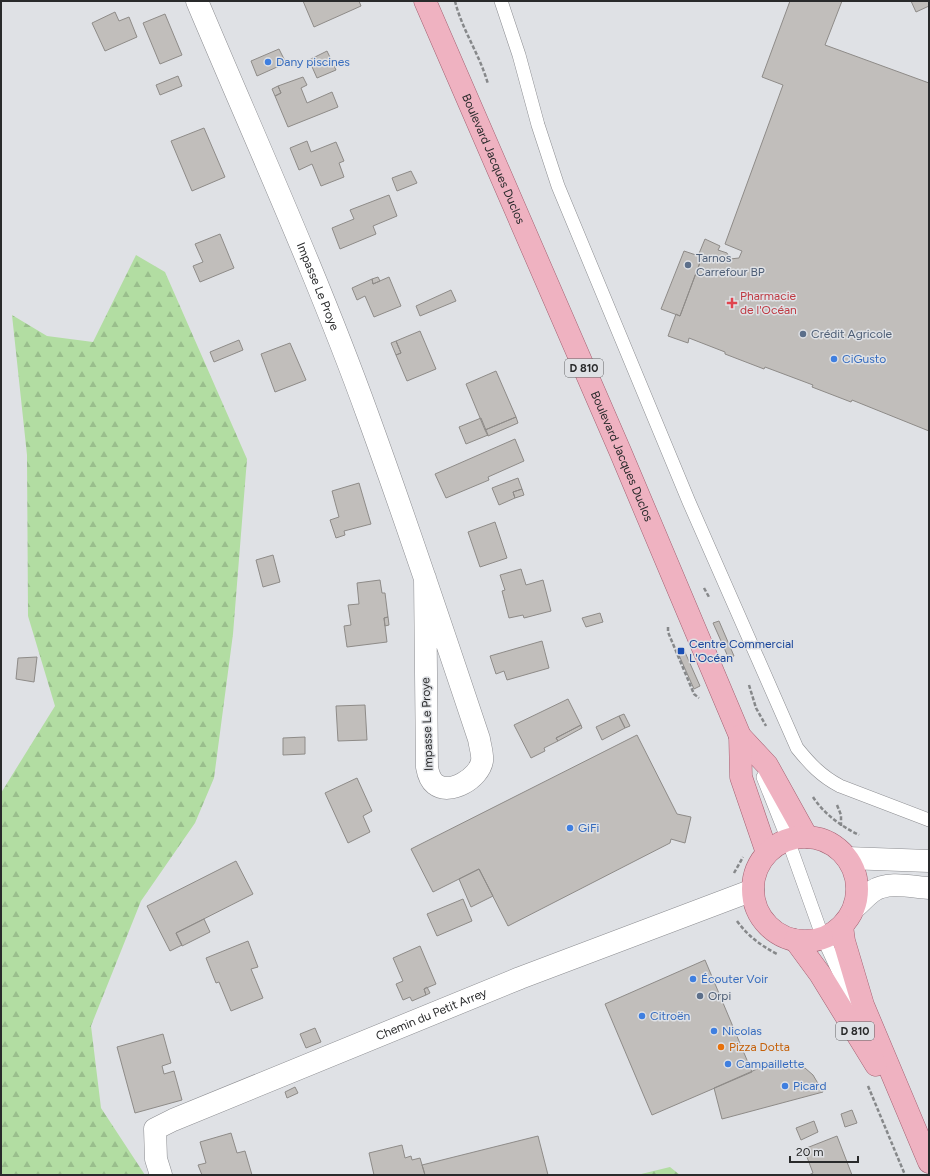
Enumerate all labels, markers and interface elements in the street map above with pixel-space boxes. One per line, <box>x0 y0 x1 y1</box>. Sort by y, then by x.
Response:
place label: Dany piscines <box>276 55 350 69</box>
marker: Dany piscines <box>263 57 273 67</box>
street label: Boulevard Jacques Duclos <box>459 92 528 226</box>
street label: Impasse Le Proye <box>294 240 342 333</box>
place label: Tarnos Carrefour BP <box>696 251 765 279</box>
marker: Tarnos Carrefour BP <box>683 260 693 270</box>
place label: Pharmacie de l'Océan <box>740 289 797 317</box>
marker: Pharmacie de l'Océan <box>727 298 737 308</box>
place label: Crédit Agricole <box>811 327 893 341</box>
marker: Crédit Agricole <box>798 329 808 339</box>
place label: CiGusto <box>842 352 886 366</box>
marker: CiGusto <box>829 354 839 364</box>
road number: D 810 <box>565 359 603 377</box>
street label: Boulevard Jacques Duclos <box>588 389 656 524</box>
place label: Centre Commercial L'Océan <box>689 637 794 665</box>
marker: Centre Commercial L'Océan <box>676 646 686 656</box>
street label: Impasse Le Proye <box>418 677 436 771</box>
place label: GiFi <box>578 821 599 835</box>
marker: GiFi <box>565 823 575 833</box>
place label: Écouter Voir <box>701 972 768 986</box>
marker: Écouter Voir <box>688 974 698 984</box>
street label: Chemin du Petit Arrey <box>374 985 489 1043</box>
place label: Orpi <box>708 989 731 1003</box>
marker: Orpi <box>695 991 705 1001</box>
place label: Citroën <box>650 1009 691 1023</box>
marker: Citroën <box>637 1011 647 1021</box>
road number: D 810 <box>836 1022 874 1040</box>
place label: Nicolas <box>722 1024 762 1038</box>
marker: Nicolas <box>709 1026 719 1036</box>
place label: Pizza Dotta <box>729 1040 790 1054</box>
marker: Pizza Dotta <box>716 1042 726 1052</box>
place label: Campaillette <box>736 1057 805 1071</box>
marker: Campaillette <box>723 1059 733 1069</box>
place label: Picard <box>793 1079 826 1093</box>
marker: Picard <box>780 1081 790 1091</box>
scale bar <box>790 1138 858 1164</box>
text: 20 m <box>796 1145 824 1159</box>

